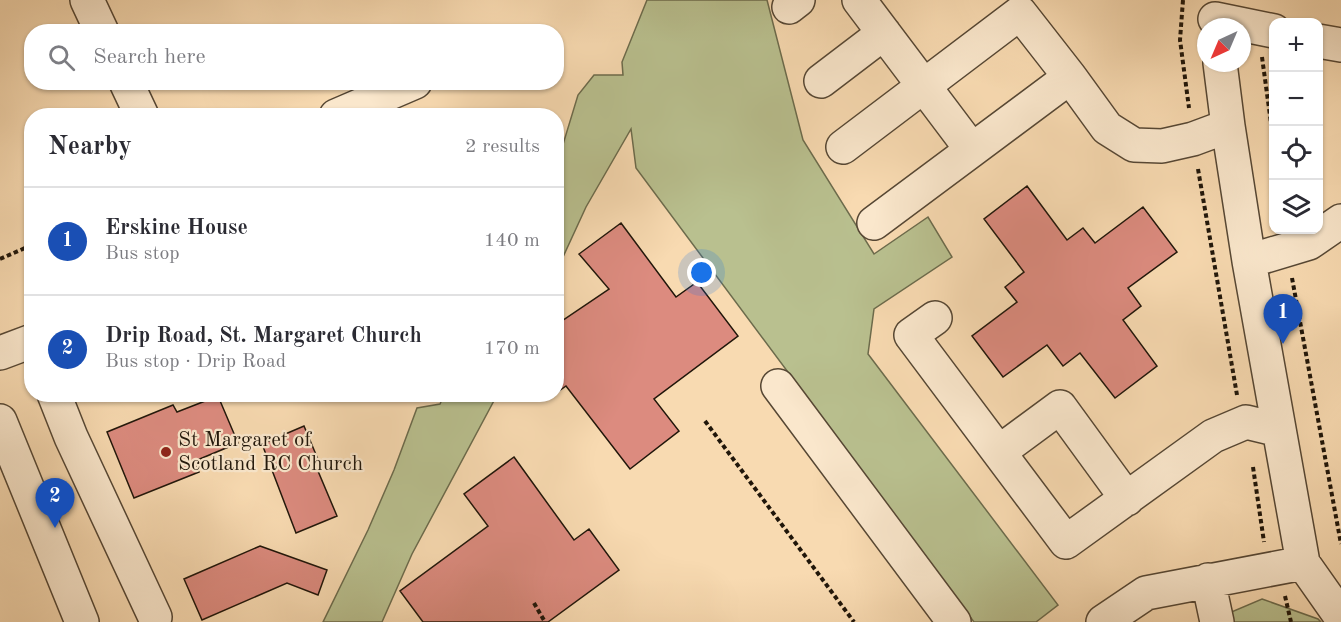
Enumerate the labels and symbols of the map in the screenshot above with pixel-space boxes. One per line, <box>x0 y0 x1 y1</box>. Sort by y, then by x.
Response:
north arrow <box>1197 18 1251 72</box>
your location <box>687 258 716 287</box>
pin: 1 <box>1264 294 1302 344</box>
place label: St Margaret of Scotland RC Church <box>178 430 363 475</box>
marker: St Margaret of Scotland RC Church <box>159 445 173 459</box>
pin: 2 <box>36 478 74 528</box>

